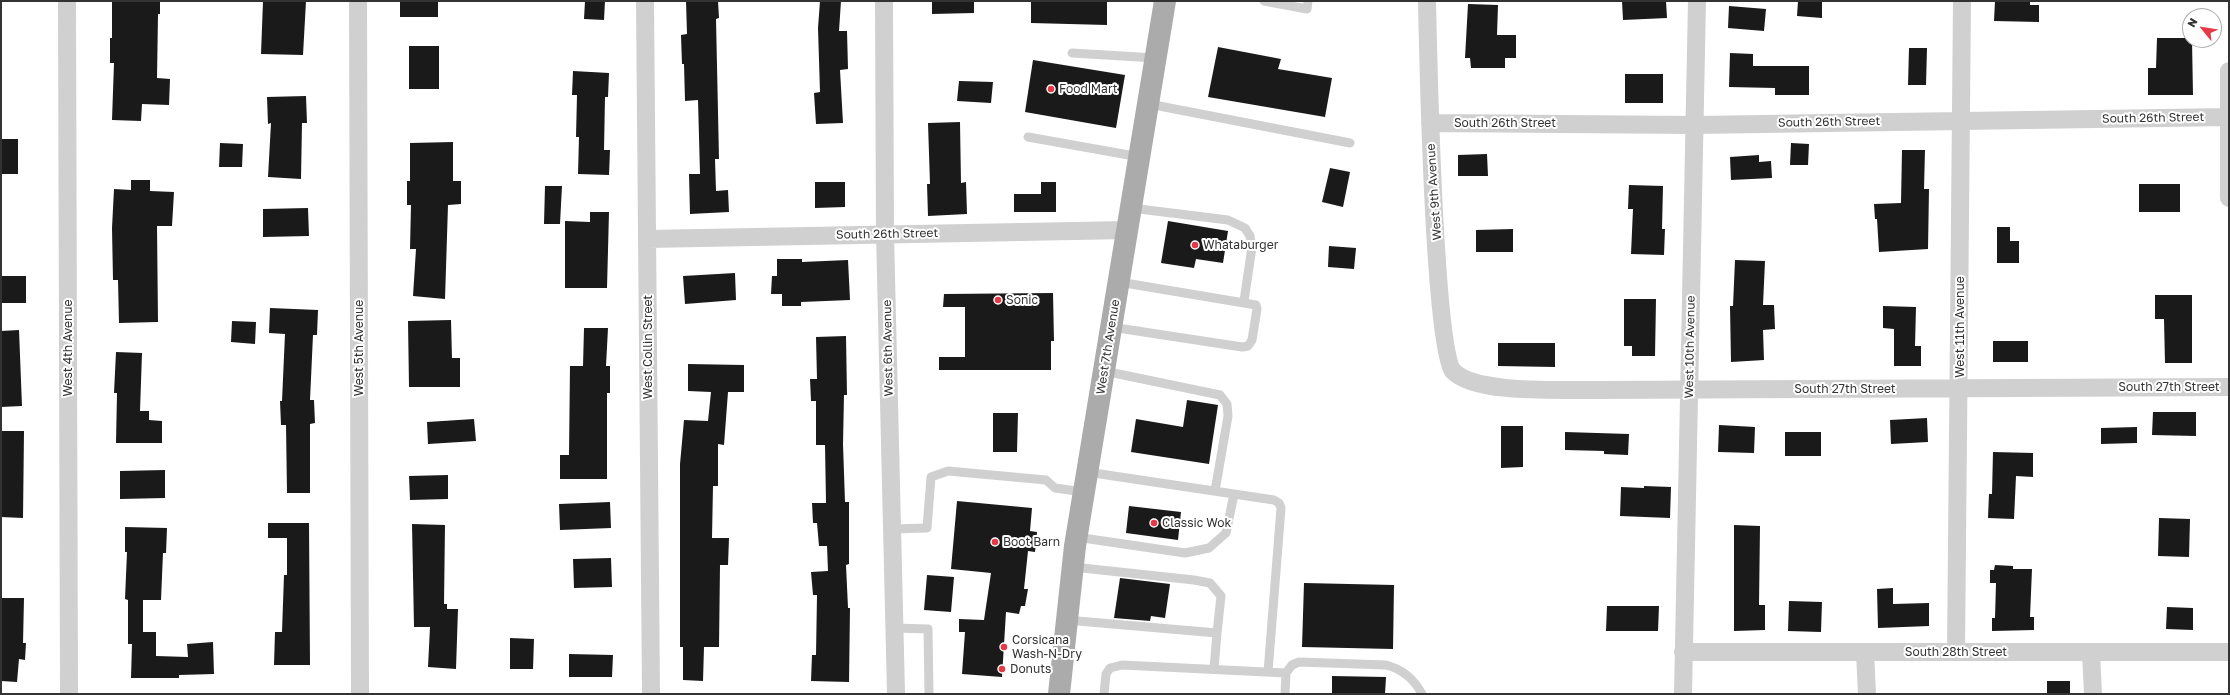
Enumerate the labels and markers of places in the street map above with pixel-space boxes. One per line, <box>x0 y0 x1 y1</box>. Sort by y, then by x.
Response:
place label: Food Mart <box>1059 82 1118 96</box>
marker: Food Mart <box>1046 84 1056 94</box>
place label: Whataburger <box>1203 238 1278 252</box>
marker: Whataburger <box>1190 240 1200 250</box>
place label: Sonic <box>1006 293 1038 307</box>
marker: Sonic <box>993 295 1003 305</box>
place label: Classic Wok <box>1162 516 1231 530</box>
marker: Classic Wok <box>1149 518 1159 528</box>
place label: Boot Barn <box>1003 535 1060 549</box>
marker: Boot Barn <box>990 537 1000 547</box>
place label: Corsicana Wash-N-Dry <box>1012 633 1082 661</box>
marker: Corsicana Wash-N-Dry <box>999 642 1009 652</box>
place label: Donuts <box>1010 662 1051 676</box>
marker: Donuts <box>997 664 1007 674</box>

